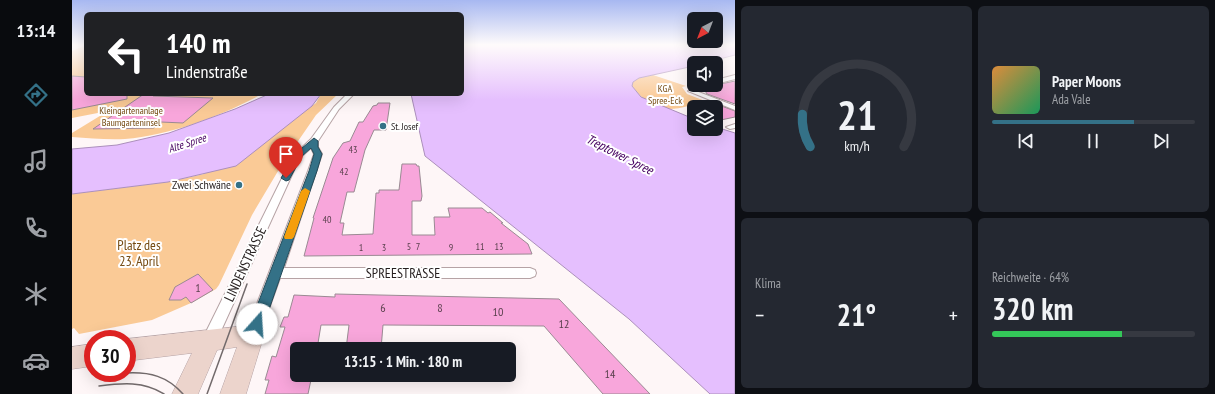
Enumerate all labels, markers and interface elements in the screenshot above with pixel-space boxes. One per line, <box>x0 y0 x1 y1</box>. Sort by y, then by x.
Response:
north arrow <box>687 12 723 48</box>
map controls <box>687 12 723 136</box>
text: 13:14 <box>17 19 55 42</box>
text: 140 m <box>166 24 230 61</box>
icon: left <box>100 28 152 80</box>
button: sound <box>687 56 723 92</box>
text: Lindenstraße <box>166 60 248 83</box>
text: Paper Moons <box>1052 72 1121 91</box>
icon: directions <box>22 81 50 109</box>
park label: KGA Spree-Eck <box>648 82 682 107</box>
text: 21 <box>837 88 876 141</box>
text: Ada Vale <box>1052 91 1091 108</box>
button: layers <box>687 100 723 136</box>
park label: Kleingartenanlage Baumgarteninsel <box>99 104 163 129</box>
place label: St. Josef <box>391 120 419 133</box>
marker: St. Josef <box>378 121 388 131</box>
water label: Alte Spree <box>166 130 209 156</box>
water label: Treptower Spree <box>583 130 658 179</box>
icon: previous <box>1015 130 1037 152</box>
icon: pause <box>1082 130 1104 152</box>
icon: next <box>1150 130 1172 152</box>
text: km/h <box>844 136 869 155</box>
pin <box>269 137 303 178</box>
icon: arrive <box>275 143 297 165</box>
house number: 43 <box>349 143 358 156</box>
icon: music <box>22 147 50 175</box>
house number: 42 <box>340 165 349 178</box>
place label: Zwei Schwäne <box>172 177 231 192</box>
marker: Zwei Schwäne <box>234 180 244 190</box>
house number: 40 <box>323 213 332 226</box>
icon: phone <box>22 214 50 242</box>
street label: LINDENSTRASSE <box>220 224 270 304</box>
park label: Platz des 23. April <box>117 236 161 270</box>
house number: 5 <box>407 240 411 253</box>
house number: 7 <box>416 240 420 253</box>
house number: 11 <box>476 240 485 253</box>
house number: 13 <box>495 240 504 253</box>
house number: 1 <box>359 241 363 254</box>
house number: 3 <box>382 241 386 254</box>
house number: 9 <box>449 241 453 254</box>
street label: SPREESTRASSE <box>366 264 440 282</box>
text: Reichweite · 64% <box>992 269 1069 286</box>
text: Klima <box>755 275 781 292</box>
icon: climate <box>22 280 50 308</box>
house number: 1 <box>195 280 201 295</box>
text: 320 km <box>992 289 1073 328</box>
text: 21° <box>837 295 876 334</box>
house number: 6 <box>380 300 386 315</box>
house number: 8 <box>437 300 443 315</box>
text: − <box>755 301 764 329</box>
text: + <box>949 301 958 329</box>
position arrow <box>236 303 278 345</box>
house number: 10 <box>493 304 503 319</box>
house number: 12 <box>559 316 569 331</box>
speed limit sign: 30 <box>84 330 136 382</box>
icon: car <box>22 347 50 375</box>
text: 13:15 · 1 Min. · 180 m <box>344 352 462 371</box>
house number: 14 <box>605 366 616 381</box>

